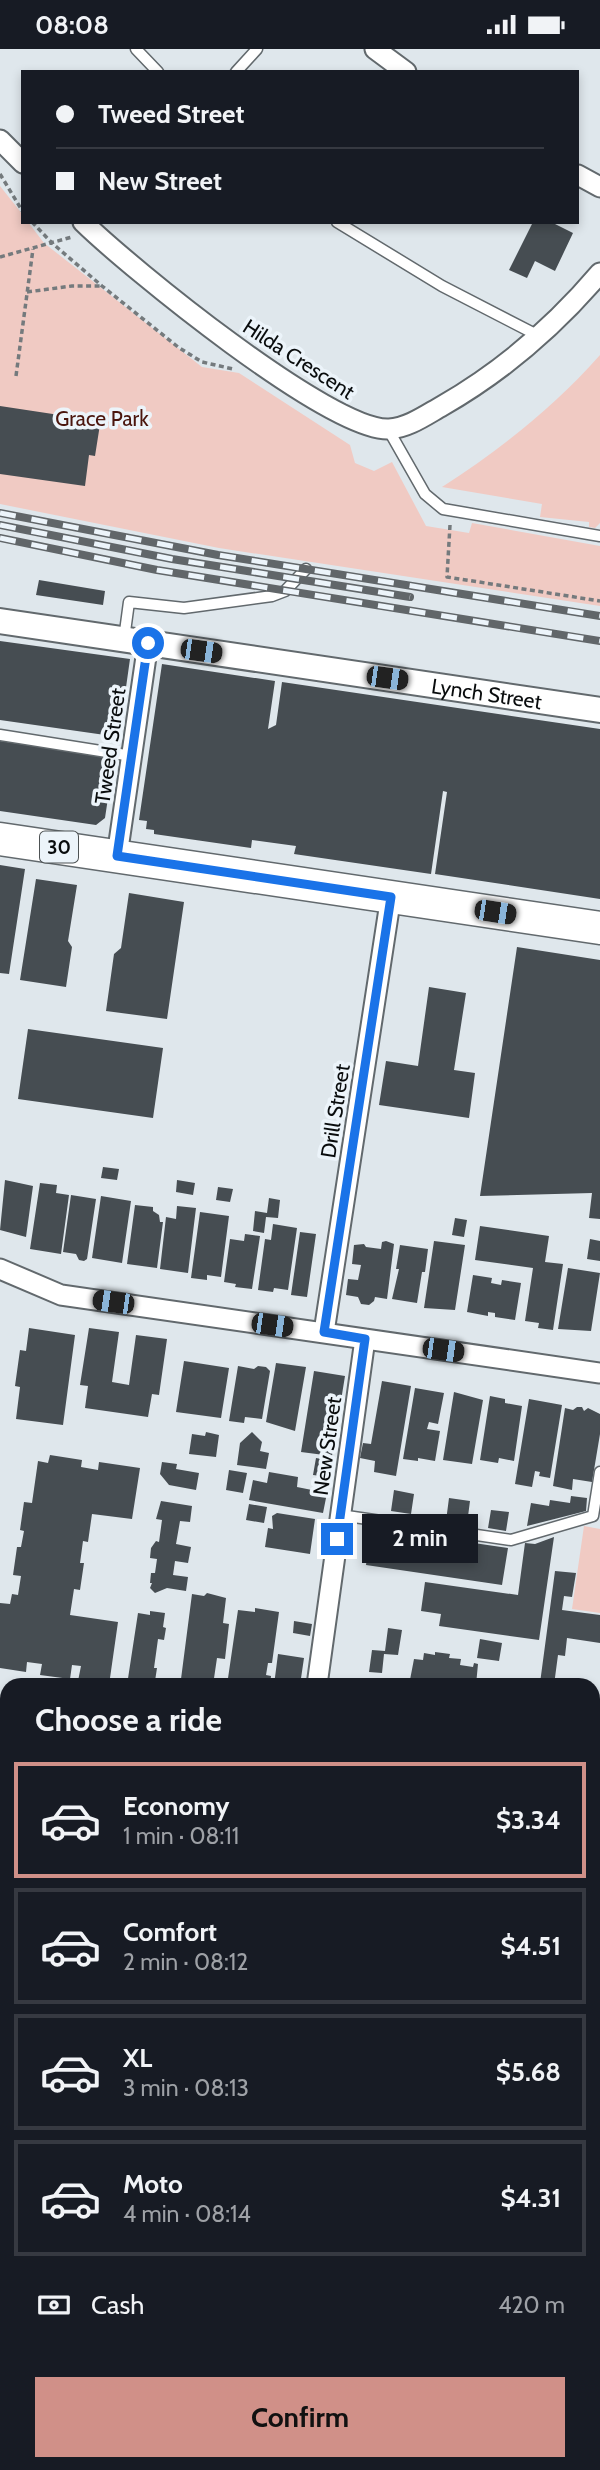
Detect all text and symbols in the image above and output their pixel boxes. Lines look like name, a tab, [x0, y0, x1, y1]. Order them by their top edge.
text: 08:08	[35, 9, 109, 41]
text: Tweed Street	[98, 98, 244, 130]
text: New Street	[98, 165, 222, 197]
street label: Hilda Crescent	[239, 314, 359, 404]
park label: Grace Park	[55, 406, 149, 431]
route start	[132, 627, 164, 659]
car	[179, 638, 224, 664]
car	[365, 665, 410, 691]
street label: Lynch Street	[430, 673, 543, 714]
street label: Tweed Street	[90, 687, 130, 805]
road number: 30	[40, 831, 78, 863]
car	[473, 898, 518, 926]
street label: Drill Street	[315, 1062, 355, 1160]
car	[91, 1289, 136, 1315]
car	[250, 1312, 295, 1338]
car	[421, 1337, 466, 1363]
street label: New Street	[308, 1395, 346, 1497]
callout: 2 min	[362, 1515, 477, 1563]
route end	[321, 1523, 353, 1555]
text: 2 min	[392, 1524, 448, 1552]
text: Choose a ride	[35, 1700, 222, 1739]
icon: car	[39, 1789, 102, 1852]
text: Economy	[123, 1790, 229, 1822]
text: $3.34	[496, 1804, 561, 1836]
text: 1 min · 08:11	[123, 1822, 239, 1850]
icon: car	[39, 1915, 102, 1978]
text: Comfort	[123, 1916, 217, 1948]
text: $4.51	[500, 1930, 561, 1962]
text: 2 min · 08:12	[123, 1948, 248, 1976]
icon: car	[39, 2041, 102, 2104]
text: XL	[123, 2042, 152, 2074]
text: $5.68	[496, 2056, 561, 2088]
text: 3 min · 08:13	[123, 2074, 249, 2102]
icon: car	[39, 2167, 102, 2230]
text: Moto	[123, 2168, 183, 2200]
text: $4.31	[500, 2182, 561, 2214]
text: 4 min · 08:14	[123, 2200, 251, 2228]
icon: cash	[35, 2286, 73, 2324]
text: Cash	[91, 2289, 144, 2321]
text: 420 m	[498, 2291, 565, 2319]
button: Confirm	[35, 2377, 565, 2457]

